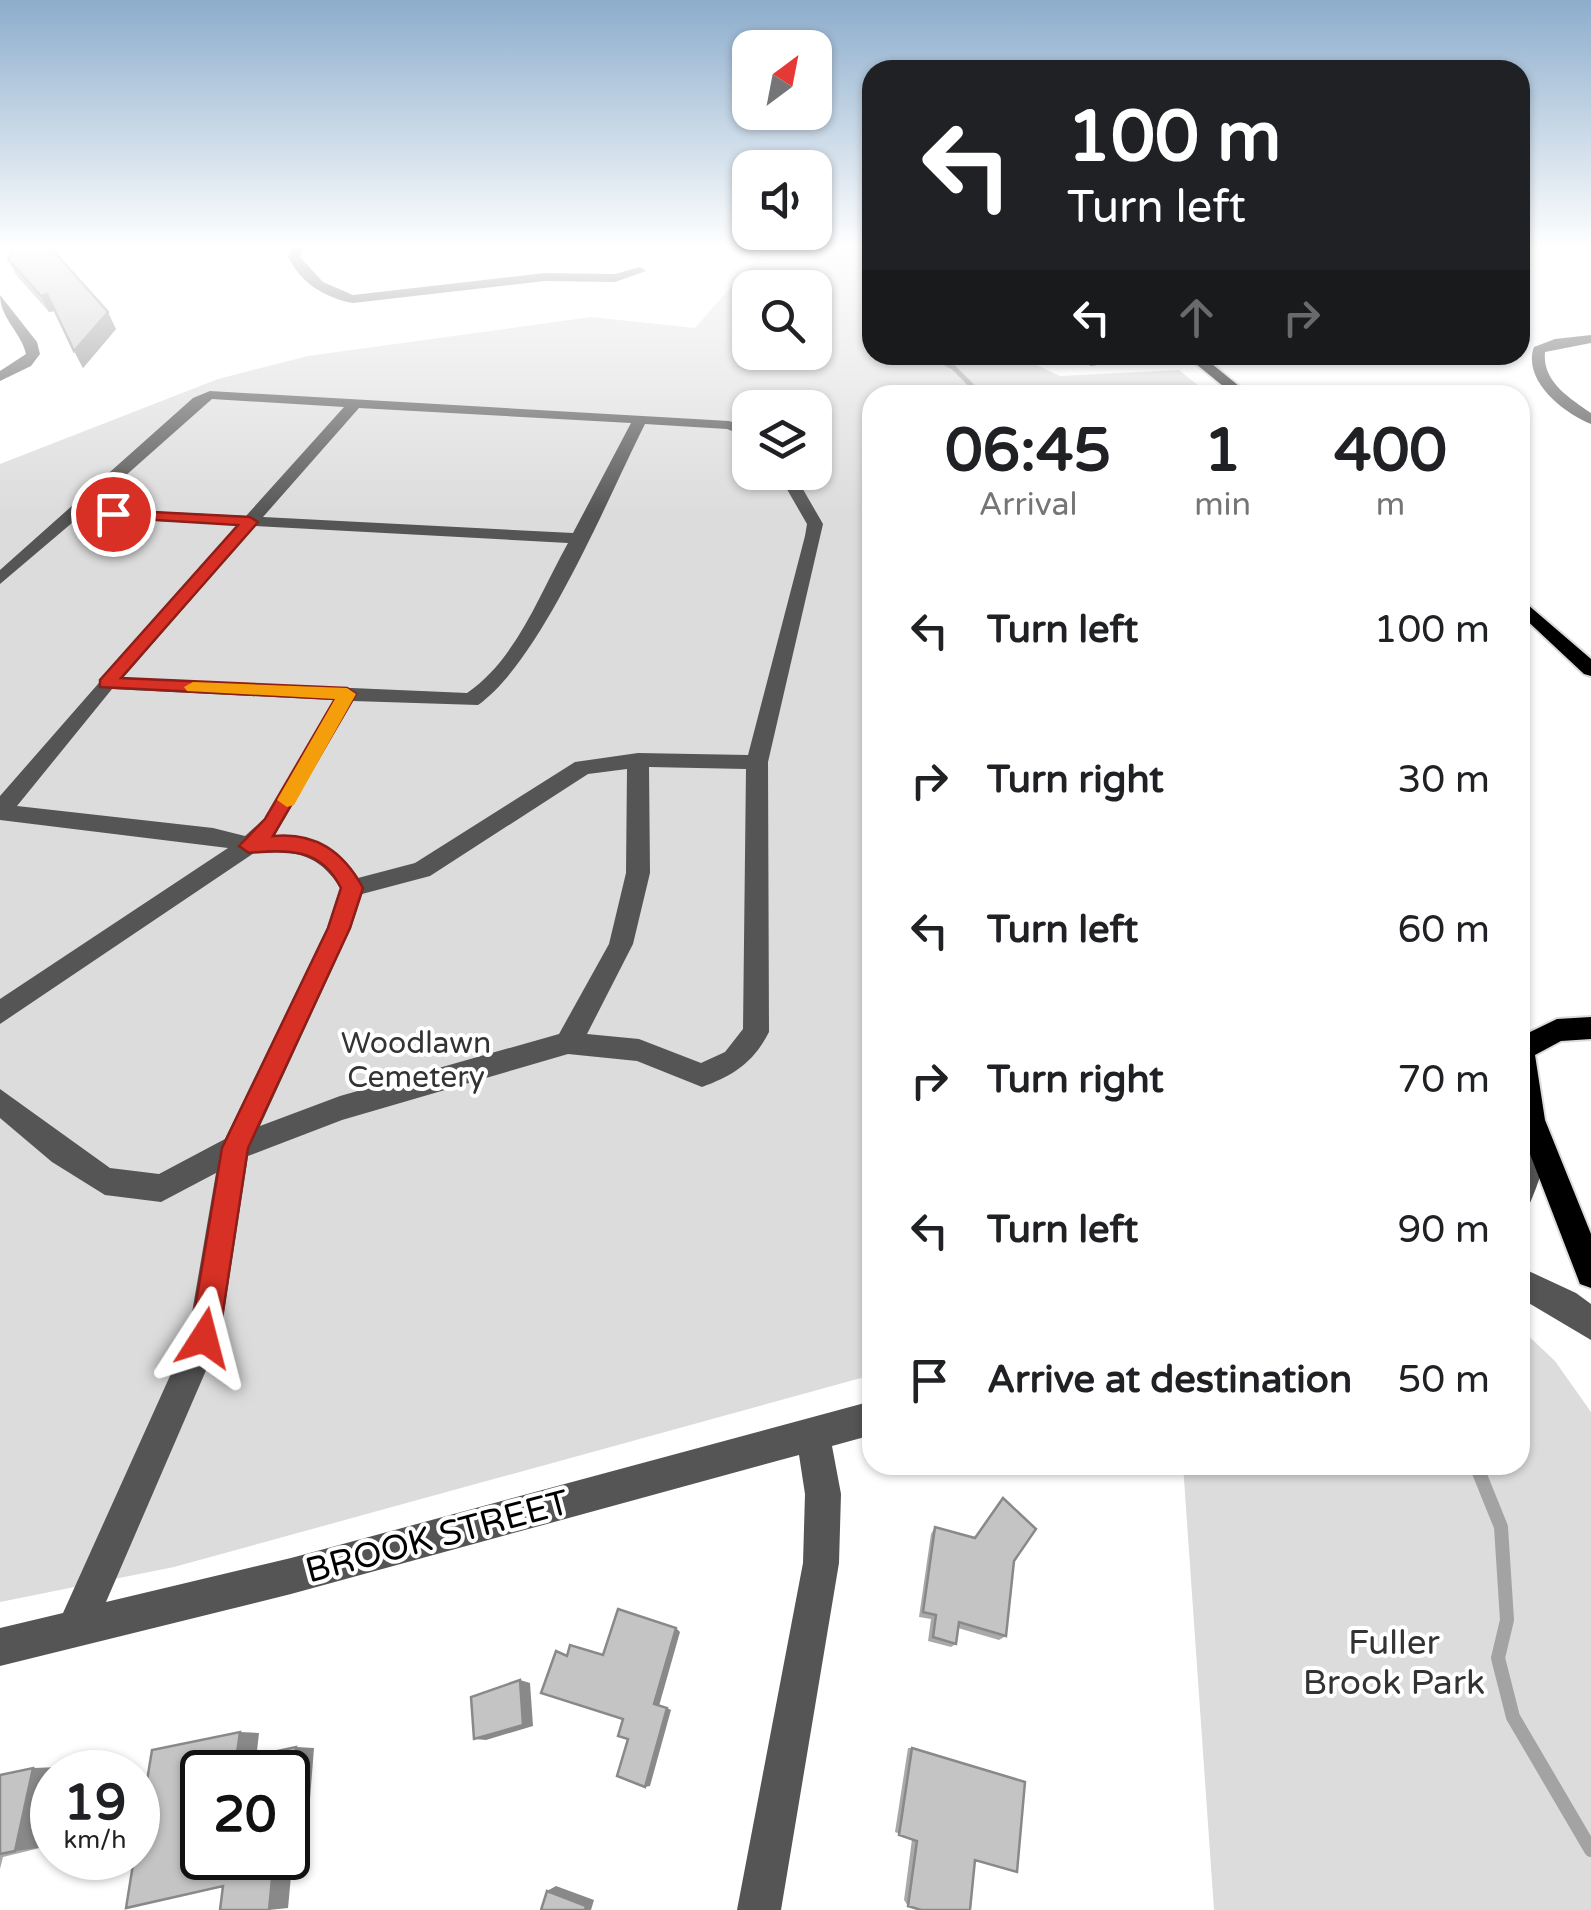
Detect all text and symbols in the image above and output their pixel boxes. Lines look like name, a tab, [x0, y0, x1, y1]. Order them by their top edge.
north arrow	[732, 30, 832, 130]
map controls	[732, 30, 832, 490]
text: 100 m	[1067, 96, 1281, 180]
icon: left	[902, 100, 1032, 230]
button: sound	[732, 150, 832, 250]
text: Turn left	[1067, 181, 1246, 235]
button: search	[732, 270, 832, 370]
icon: left	[1064, 290, 1119, 345]
icon: ahead	[1169, 290, 1224, 345]
icon: right	[1274, 290, 1329, 345]
button: layers	[732, 390, 832, 490]
text: 06:45	[945, 415, 1111, 487]
text: 1	[1204, 415, 1241, 487]
text: 400	[1334, 415, 1447, 487]
pin	[71, 472, 156, 557]
text: Arrival	[979, 486, 1078, 524]
text: min	[1194, 486, 1251, 524]
text: m	[1376, 486, 1405, 524]
icon: arrive	[86, 487, 141, 542]
icon: left	[902, 603, 957, 658]
text: Turn left	[987, 607, 1138, 653]
text: 100 m	[1374, 607, 1490, 653]
icon: right	[902, 753, 957, 808]
text: Turn right	[987, 757, 1164, 803]
text: 30 m	[1398, 757, 1490, 803]
icon: left	[902, 903, 957, 958]
text: Turn left	[987, 907, 1138, 953]
text: 60 m	[1398, 907, 1490, 953]
park label: Woodlawn Cemetery	[341, 1025, 491, 1096]
icon: right	[902, 1053, 957, 1108]
text: Turn right	[987, 1057, 1164, 1103]
text: 70 m	[1398, 1057, 1490, 1103]
icon: left	[902, 1203, 957, 1258]
text: Turn left	[987, 1207, 1138, 1253]
text: 90 m	[1398, 1207, 1490, 1253]
position arrow	[152, 1286, 256, 1390]
icon: arrive	[902, 1353, 957, 1408]
text: Arrive at destination	[987, 1357, 1352, 1403]
text: 50 m	[1398, 1357, 1490, 1403]
street label: BROOK STREET	[301, 1482, 574, 1592]
park label: Fuller Brook Park	[1303, 1622, 1485, 1704]
speed limit sign: 20	[180, 1750, 310, 1880]
text: 19	[64, 1773, 126, 1833]
text: km/h	[64, 1825, 126, 1855]

